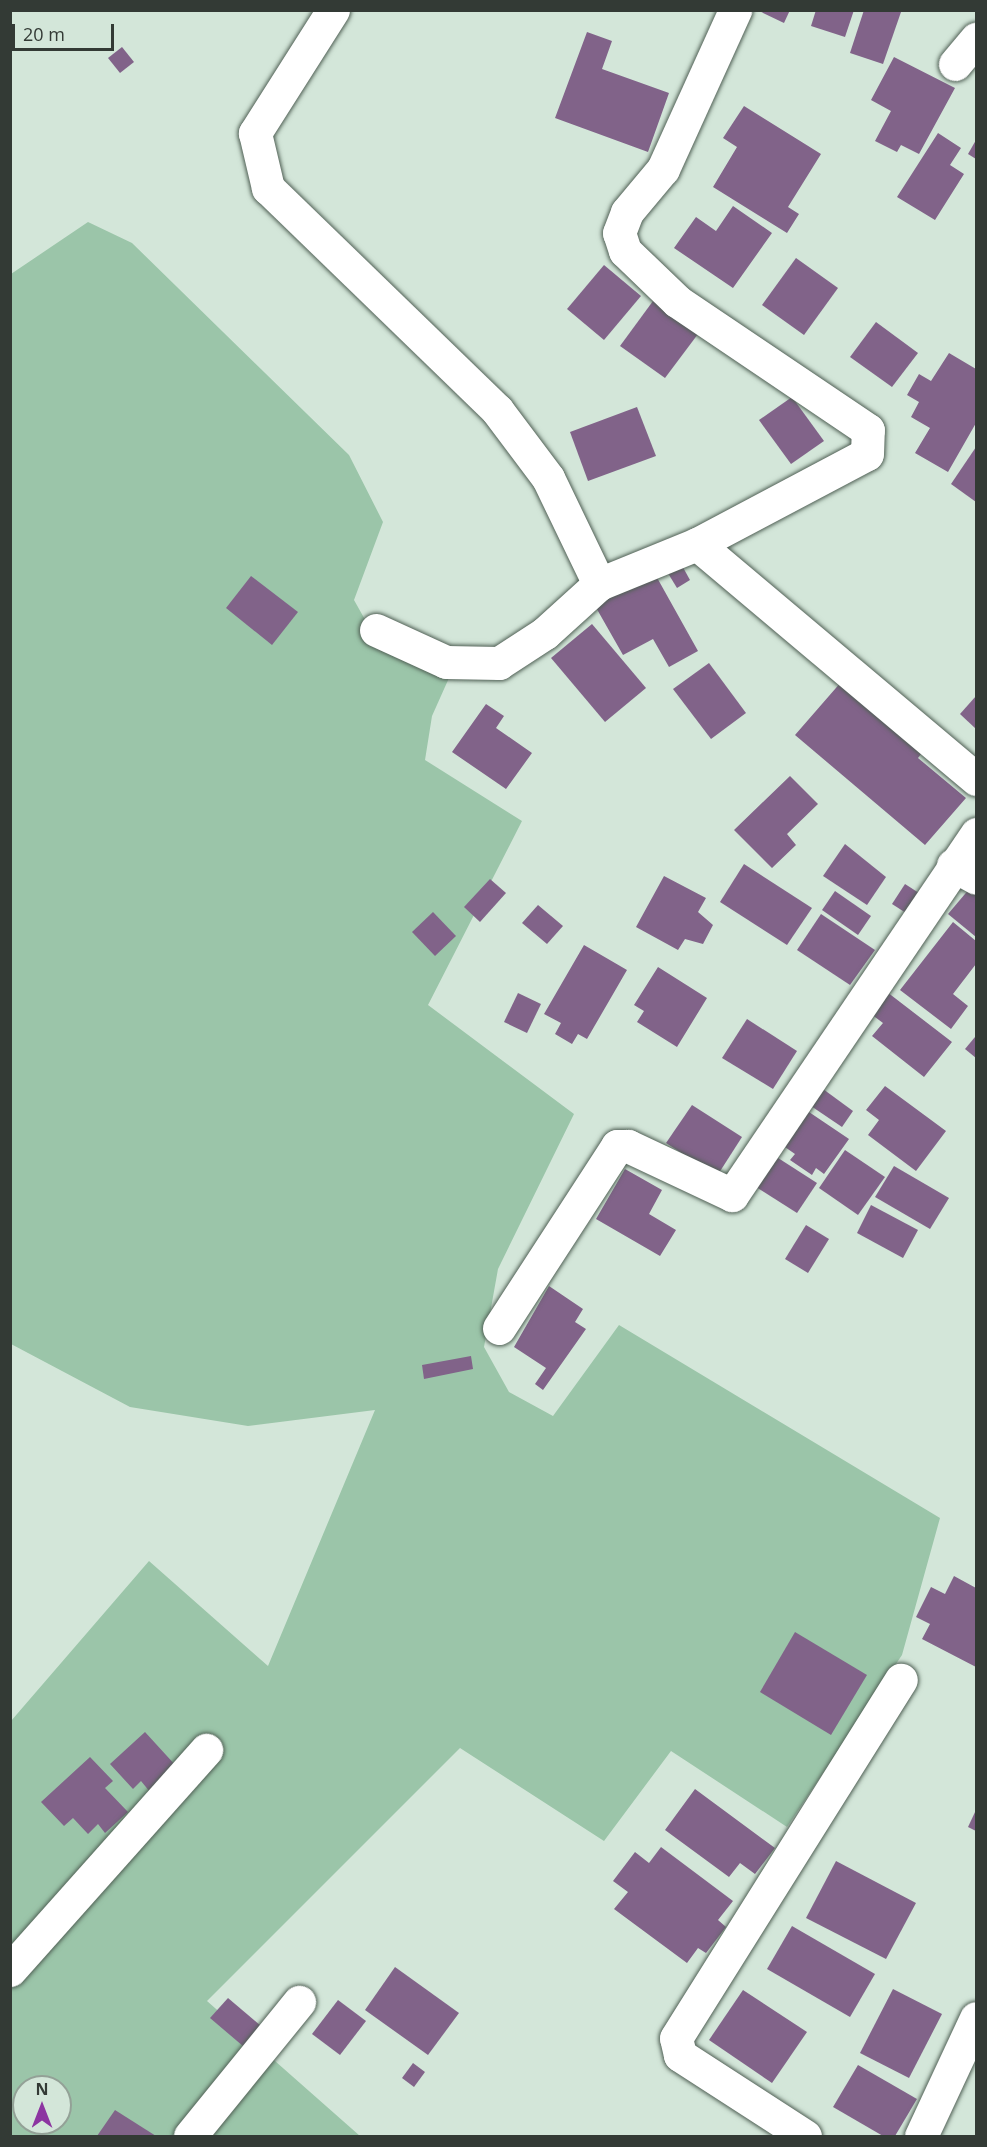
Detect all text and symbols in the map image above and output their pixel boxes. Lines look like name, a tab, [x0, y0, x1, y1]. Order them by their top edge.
scale bar	[15, 12, 117, 50]
text: 20 m	[23, 22, 65, 46]
north arrow	[12, 2075, 72, 2135]
text: N	[35, 2078, 49, 2100]

